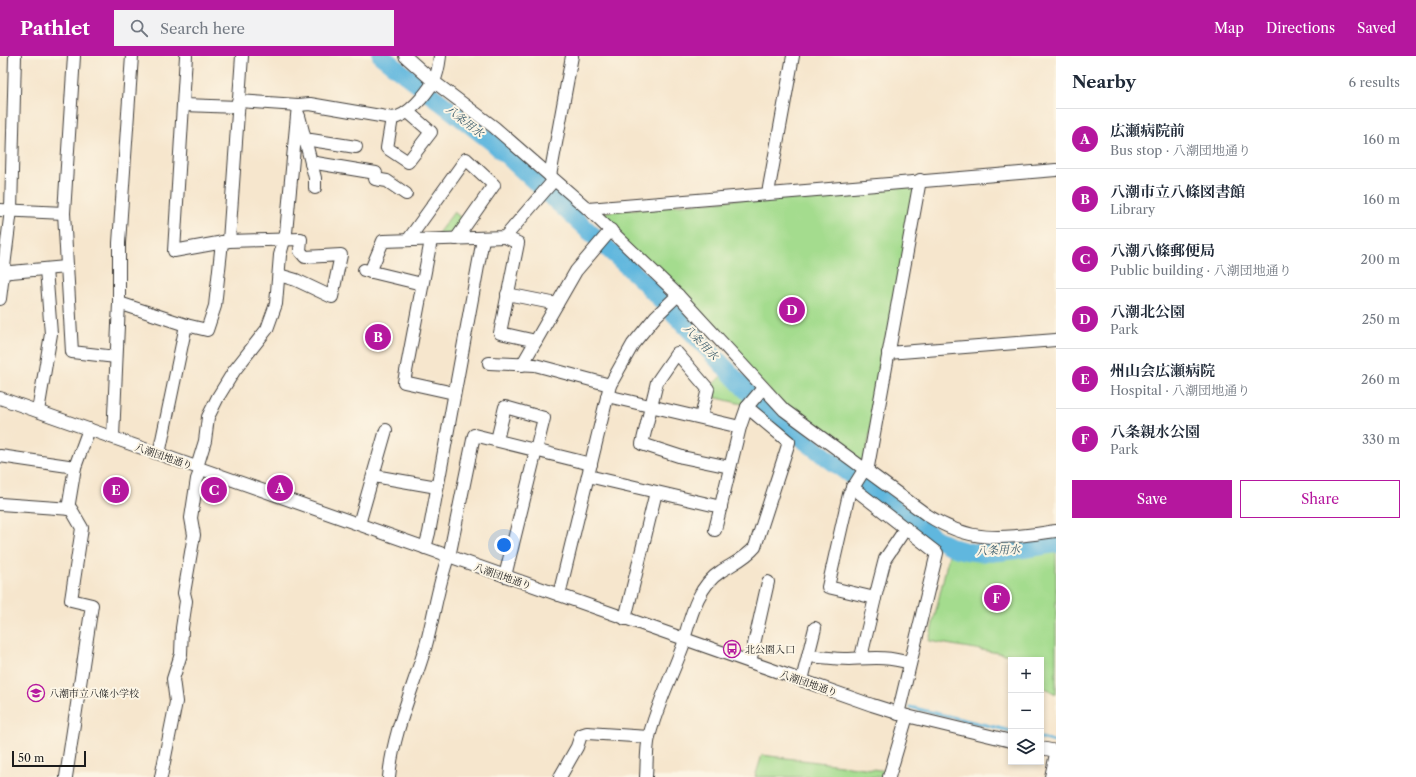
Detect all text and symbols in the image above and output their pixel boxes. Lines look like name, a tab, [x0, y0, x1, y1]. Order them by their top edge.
search box	[114, 10, 394, 46]
text: Pathlet	[20, 17, 90, 40]
icon: search	[128, 17, 150, 39]
text: Search here	[160, 19, 245, 38]
text: Map	[1214, 19, 1244, 37]
text: Directions	[1266, 19, 1335, 37]
text: Saved	[1357, 19, 1396, 37]
text: Nearby	[1072, 72, 1136, 92]
text: 6 results	[1349, 74, 1400, 90]
water label: 八条用水	[443, 102, 487, 141]
text: 広瀬病院前	[1110, 121, 1185, 140]
text: A	[1080, 131, 1090, 147]
text: 160 m	[1363, 131, 1400, 147]
text: Bus stop · 八潮団地通り	[1110, 142, 1251, 158]
text: 八潮市立八條図書館	[1110, 182, 1245, 201]
text: B	[1080, 191, 1090, 207]
text: 160 m	[1363, 191, 1400, 207]
text: Library	[1110, 201, 1155, 217]
text: 八潮八條郵便局	[1110, 241, 1215, 260]
text: C	[1080, 251, 1090, 267]
text: 200 m	[1360, 251, 1400, 267]
text: Public building · 八潮団地通り	[1110, 262, 1292, 278]
pin: D	[779, 295, 805, 325]
text: 八潮北公園	[1110, 302, 1185, 321]
text: D	[1079, 311, 1091, 327]
text: 250 m	[1362, 311, 1400, 327]
water label: 八条用水	[681, 321, 722, 363]
text: Park	[1110, 321, 1138, 337]
pin: B	[365, 322, 391, 352]
text: 州山会広瀬病院	[1110, 361, 1215, 380]
text: E	[1080, 371, 1090, 387]
text: 260 m	[1361, 371, 1400, 387]
text: Hospital · 八潮団地通り	[1110, 382, 1250, 398]
text: 八条親水公園	[1110, 422, 1200, 441]
text: F	[1081, 431, 1089, 447]
text: 330 m	[1362, 431, 1400, 447]
street label: 八潮団地通り	[133, 441, 194, 472]
text: Park	[1110, 441, 1138, 457]
pin: A	[267, 473, 293, 503]
pin: E	[103, 475, 129, 505]
pin: C	[201, 475, 227, 505]
button: Save	[1072, 480, 1232, 518]
button: Share	[1240, 480, 1400, 518]
your location	[494, 535, 514, 555]
water label: 八条用水	[976, 542, 1021, 558]
street label: 八潮団地通り	[472, 561, 533, 592]
pin: F	[984, 583, 1010, 613]
bus stop icon: 北公園入口	[722, 639, 742, 659]
place label: 北公園入口	[745, 643, 795, 656]
map controls	[1008, 657, 1044, 765]
button: +	[1008, 657, 1044, 693]
street label: 八潮団地通り	[778, 668, 839, 699]
school or university icon: 八潮市立八條小学校	[26, 683, 46, 703]
place label: 八潮市立八條小学校	[49, 687, 139, 700]
button: −	[1008, 693, 1044, 729]
button: layers	[1008, 729, 1044, 765]
scale bar	[12, 749, 86, 768]
text: 50 m	[18, 751, 44, 765]

